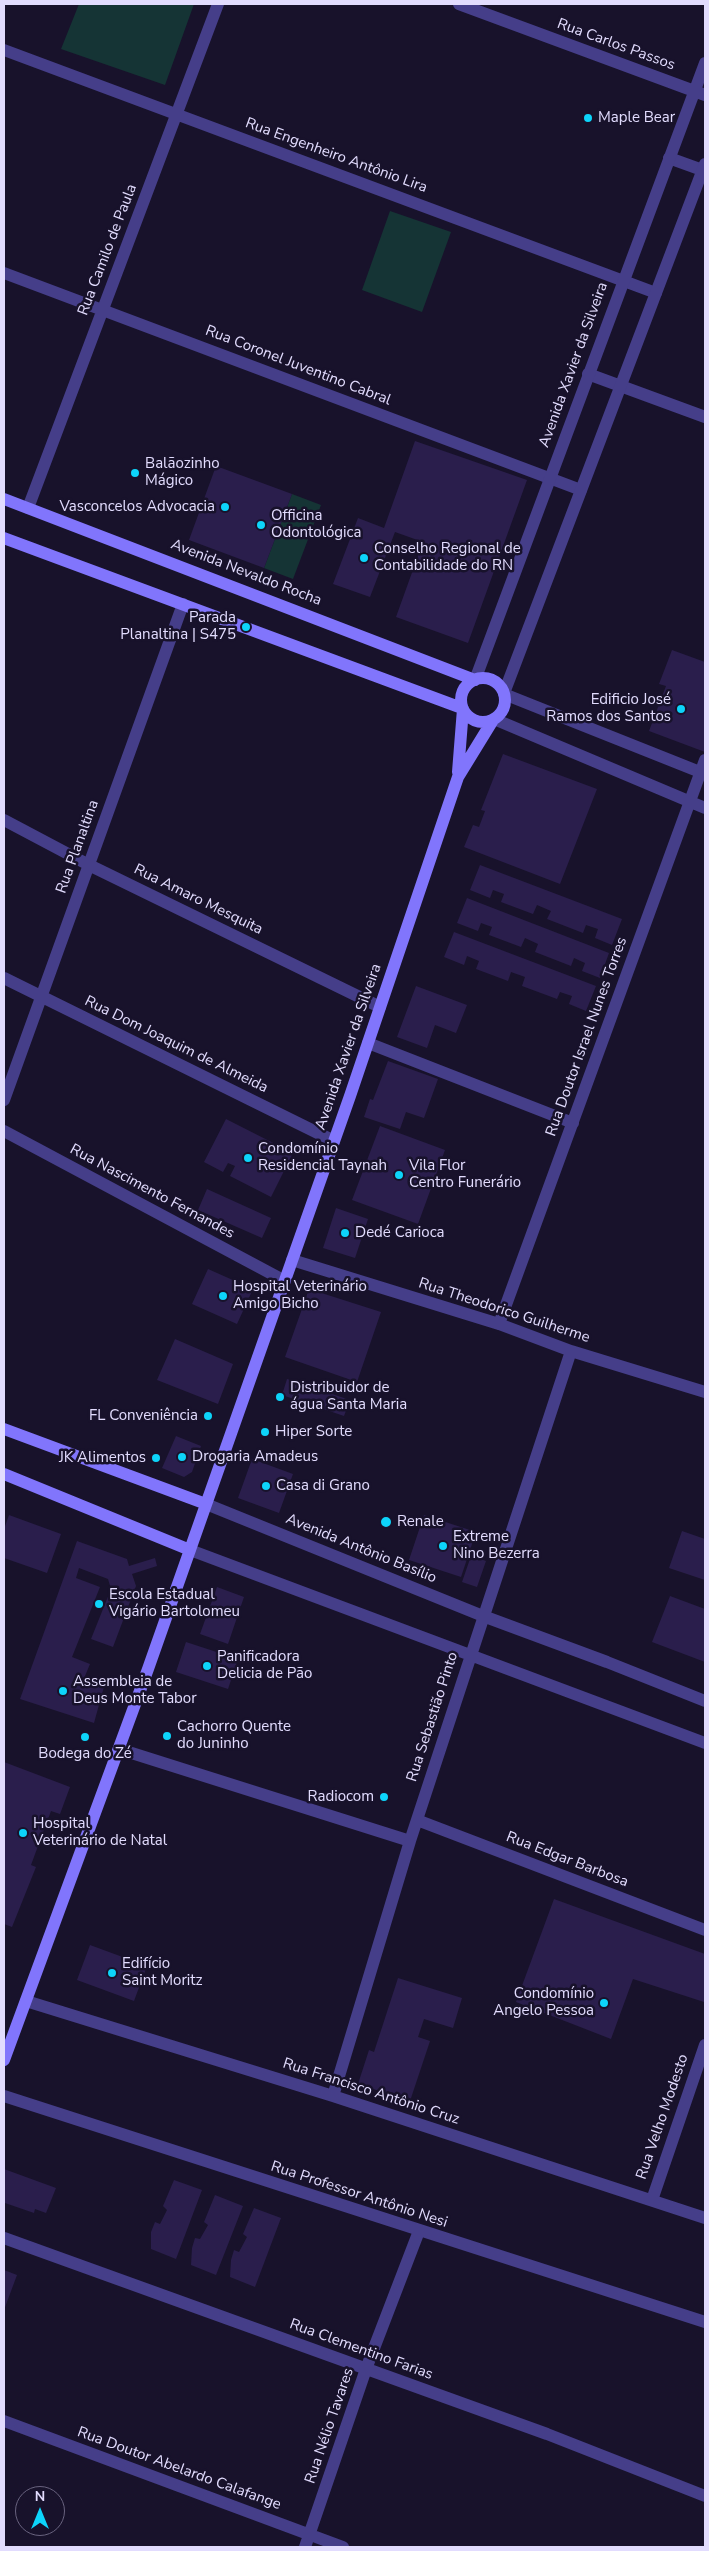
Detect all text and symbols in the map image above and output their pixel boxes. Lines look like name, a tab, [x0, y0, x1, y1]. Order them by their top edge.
street label: Rua Carlos Passos	[555, 15, 677, 75]
place label: Maple Bear	[598, 109, 675, 127]
marker: Maple Bear	[582, 112, 594, 124]
street label: Rua Engenheiro Antônio Lira	[243, 115, 429, 197]
street label: Rua Camilo de Paula	[75, 182, 141, 318]
street label: Avenida Xavier da Silveira	[536, 280, 612, 450]
street label: Rua Coronel Juventino Cabral	[203, 322, 393, 410]
place label: Balãozinho Mágico	[145, 455, 220, 490]
marker: Balãozinho Mágico	[129, 467, 141, 479]
place label: Vasconcelos Advocacia	[59, 498, 215, 516]
marker: Vasconcelos Advocacia	[219, 501, 231, 513]
place label: Officina Odontológica	[271, 507, 361, 542]
marker: Officina Odontológica	[255, 519, 267, 531]
street label: Avenida Nevaldo Rocha	[168, 536, 324, 610]
place label: Conselho Regional de Contabilidade do RN	[374, 540, 521, 575]
marker: Conselho Regional de Contabilidade do RN	[358, 552, 370, 564]
place label: Parada Planaltina | S475	[120, 609, 236, 644]
marker: Parada Planaltina | S475	[240, 621, 252, 633]
place label: Edificio José Ramos dos Santos	[546, 691, 671, 726]
marker: Edificio José Ramos dos Santos	[675, 703, 687, 715]
street label: Rua Planaltina	[53, 798, 103, 896]
street label: Rua Amaro Mesquita	[131, 861, 265, 939]
street label: Rua Doutor Israel Nunes Torres	[543, 935, 631, 1139]
street label: Avenida Xavier da Silveira	[312, 962, 386, 1132]
street label: Rua Dom Joaquim de Almeida	[81, 993, 271, 1097]
place label: Condomínio Residencial Taynah	[258, 1140, 387, 1175]
street label: Rua Nascimento Fernandes	[67, 1141, 237, 1243]
marker: Condomínio Residencial Taynah	[242, 1152, 254, 1164]
place label: Vila Flor Centro Funerário	[409, 1157, 521, 1192]
marker: Vila Flor Centro Funerário	[393, 1169, 405, 1181]
place label: Dedé Carioca	[355, 1224, 445, 1242]
marker: Dedé Carioca	[339, 1227, 351, 1239]
street label: Rua Theodorico Guilherme	[416, 1275, 592, 1347]
place label: Hospital Veterinário Amigo Bicho	[233, 1278, 367, 1313]
marker: Hospital Veterinário Amigo Bicho	[217, 1290, 229, 1302]
place label: Distribuidor de água Santa Maria	[290, 1379, 407, 1414]
marker: Distribuidor de água Santa Maria	[274, 1391, 286, 1403]
place label: FL Conveniência	[89, 1407, 198, 1425]
marker: FL Conveniência	[202, 1410, 214, 1422]
place label: Hiper Sorte	[275, 1423, 352, 1441]
marker: Hiper Sorte	[259, 1426, 271, 1438]
place label: Drogaria Amadeus	[192, 1448, 318, 1466]
place label: JK Alimentos	[59, 1449, 146, 1467]
marker: Drogaria Amadeus	[176, 1451, 188, 1463]
marker: JK Alimentos	[150, 1452, 162, 1464]
place label: Casa di Grano	[276, 1477, 370, 1495]
marker: Casa di Grano	[260, 1480, 272, 1492]
street label: Avenida Antônio Basílio	[283, 1510, 439, 1588]
place label: Renale	[397, 1513, 444, 1531]
marker: Renale	[379, 1515, 393, 1529]
place label: Extreme Nino Bezerra	[453, 1528, 540, 1563]
marker: Extreme Nino Bezerra	[437, 1540, 449, 1552]
place label: Escola Estadual Vigário Bartolomeu	[109, 1586, 240, 1621]
marker: Escola Estadual Vigário Bartolomeu	[93, 1598, 105, 1610]
place label: Panificadora Delicia de Pão	[217, 1648, 312, 1683]
street label: Rua Sebastião Pinto	[404, 1650, 462, 1784]
marker: Panificadora Delicia de Pão	[201, 1660, 213, 1672]
place label: Assembleia de Deus Monte Tabor	[73, 1673, 197, 1708]
marker: Assembleia de Deus Monte Tabor	[57, 1685, 69, 1697]
place label: Cachorro Quente do Juninho	[177, 1718, 291, 1753]
marker: Cachorro Quente do Juninho	[161, 1730, 173, 1742]
marker: Bodega do Zé	[79, 1731, 91, 1743]
place label: Bodega do Zé	[38, 1745, 132, 1763]
place label: Radiocom	[308, 1788, 374, 1806]
marker: Radiocom	[378, 1791, 390, 1803]
place label: Hospital Veterinário de Natal	[33, 1815, 167, 1850]
marker: Hospital Veterinário de Natal	[17, 1827, 29, 1839]
street label: Rua Edgar Barbosa	[503, 1828, 631, 1892]
place label: Edifício Saint Moritz	[122, 1955, 202, 1990]
marker: Edifício Saint Moritz	[106, 1967, 118, 1979]
place label: Condomínio Angelo Pessoa	[493, 1985, 594, 2020]
marker: Condomínio Angelo Pessoa	[598, 1997, 610, 2009]
street label: Rua Velho Modesto	[633, 2052, 693, 2182]
street label: Rua Francisco Antônio Cruz	[280, 2055, 462, 2129]
street label: Rua Professor Antônio Nesi	[268, 2158, 450, 2232]
street label: Rua Clementino Farias	[287, 2316, 435, 2384]
street label: Rua Nélio Tavares	[302, 2366, 358, 2486]
street label: Rua Doutor Abelardo Calafange	[75, 2424, 283, 2514]
north arrow	[15, 2486, 65, 2536]
text: N	[35, 2487, 45, 2506]

